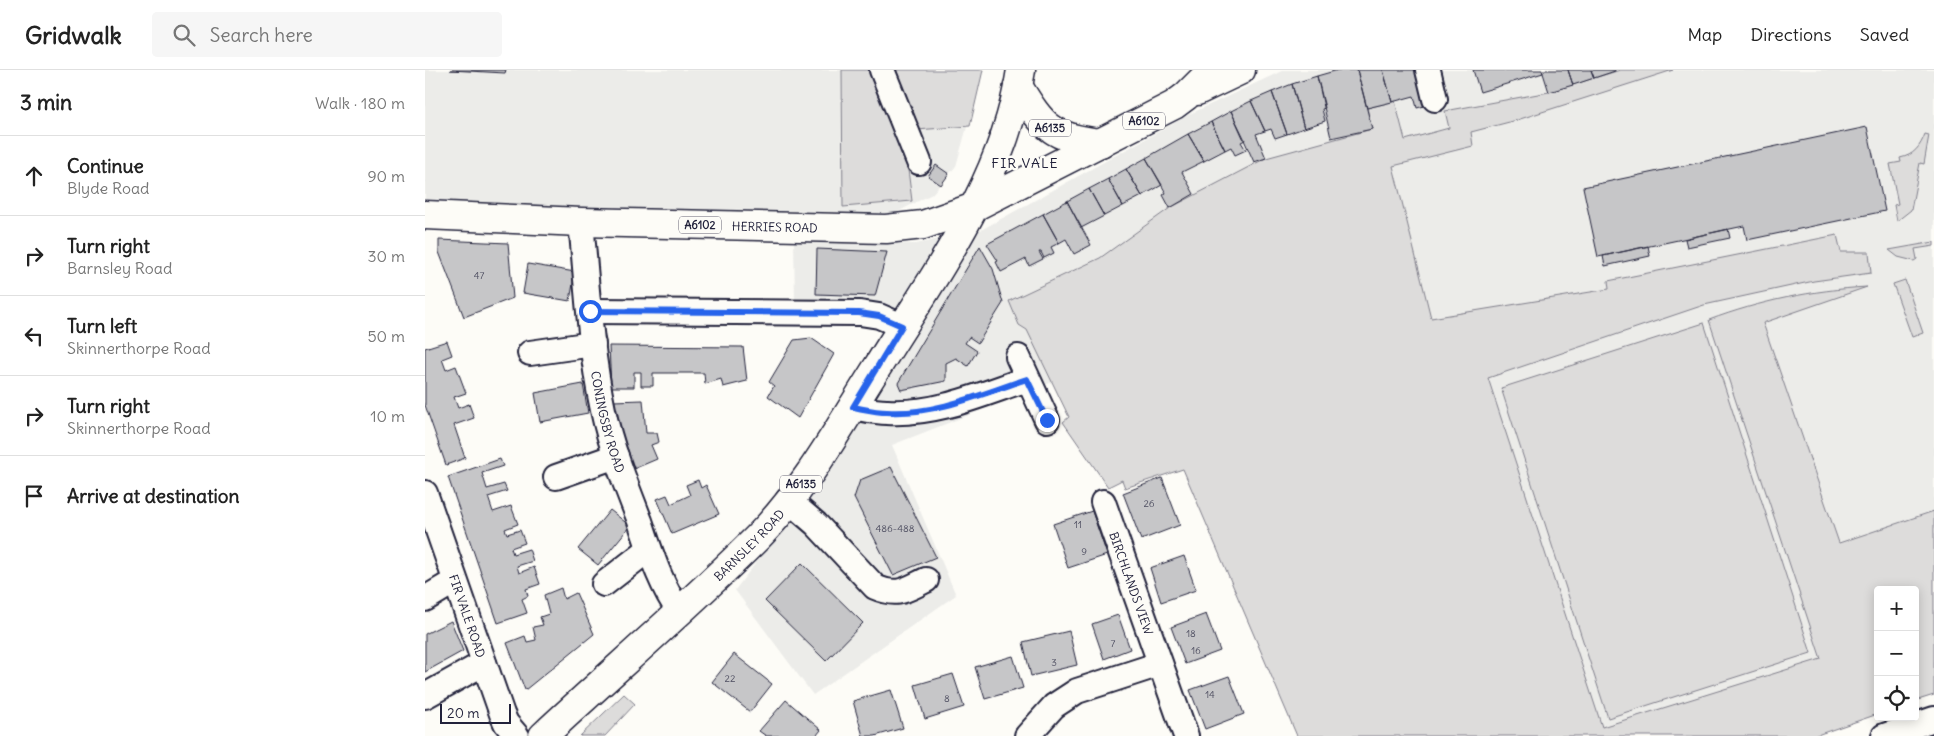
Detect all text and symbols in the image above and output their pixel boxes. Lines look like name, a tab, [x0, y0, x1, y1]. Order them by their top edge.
search box	[152, 12, 502, 57]
text: Gridwalk	[25, 20, 122, 50]
icon: search	[170, 21, 198, 49]
text: Search here	[210, 23, 313, 47]
text: Map	[1687, 23, 1722, 46]
text: Directions	[1750, 23, 1832, 46]
text: Saved	[1860, 23, 1909, 46]
text: 3 min	[20, 89, 72, 116]
text: Walk · 180 m	[315, 93, 405, 113]
road number: A6102	[1123, 112, 1165, 129]
road number: A6135	[1029, 119, 1071, 136]
text: Continue	[67, 154, 144, 178]
district label: FIR VALE	[991, 154, 1059, 172]
icon: ahead	[20, 162, 48, 190]
text: 90 m	[367, 166, 405, 186]
text: Blyde Road	[67, 178, 149, 198]
road number: A6102	[679, 216, 721, 234]
street label: HERRIES ROAD	[732, 218, 818, 235]
text: Turn right	[67, 234, 150, 258]
icon: right	[20, 242, 48, 270]
text: 30 m	[368, 246, 405, 266]
text: Barnsley Road	[67, 258, 172, 278]
house number: 47	[474, 269, 484, 282]
route start	[579, 300, 602, 323]
text: Turn left	[67, 314, 137, 338]
icon: left	[20, 322, 48, 350]
text: 50 m	[367, 326, 405, 346]
text: Skinnerthorpe Road	[67, 338, 211, 358]
street label: CONINGSBY ROAD	[589, 370, 628, 475]
text: Turn right	[67, 394, 150, 418]
icon: right	[20, 402, 48, 430]
text: 10 m	[370, 406, 405, 426]
route end	[1036, 409, 1059, 432]
text: Skinnerthorpe Road	[67, 418, 211, 438]
road number: A6135	[780, 476, 822, 492]
icon: arrive	[20, 482, 48, 510]
text: Arrive at destination	[67, 484, 240, 508]
house number: 26	[1143, 497, 1155, 510]
street label: BARNSLEY ROAD	[710, 506, 787, 584]
house number: 11	[1074, 518, 1082, 531]
house number: 486-488	[876, 522, 915, 535]
street label: BIRCHLANDS VIEW	[1107, 529, 1157, 637]
house number: 9	[1081, 545, 1087, 558]
street label: FIR VALE ROAD	[446, 572, 489, 659]
map controls	[1874, 586, 1919, 721]
button: +	[1874, 586, 1919, 631]
house number: 18	[1186, 627, 1196, 640]
button: −	[1874, 631, 1919, 676]
house number: 7	[1111, 637, 1116, 650]
house number: 16	[1191, 644, 1201, 657]
house number: 3	[1051, 656, 1057, 669]
house number: 22	[725, 672, 736, 685]
button: locate	[1874, 676, 1919, 721]
house number: 14	[1205, 688, 1215, 701]
house number: 8	[944, 692, 950, 705]
scale bar	[440, 701, 511, 724]
text: 20 m	[447, 704, 480, 722]

